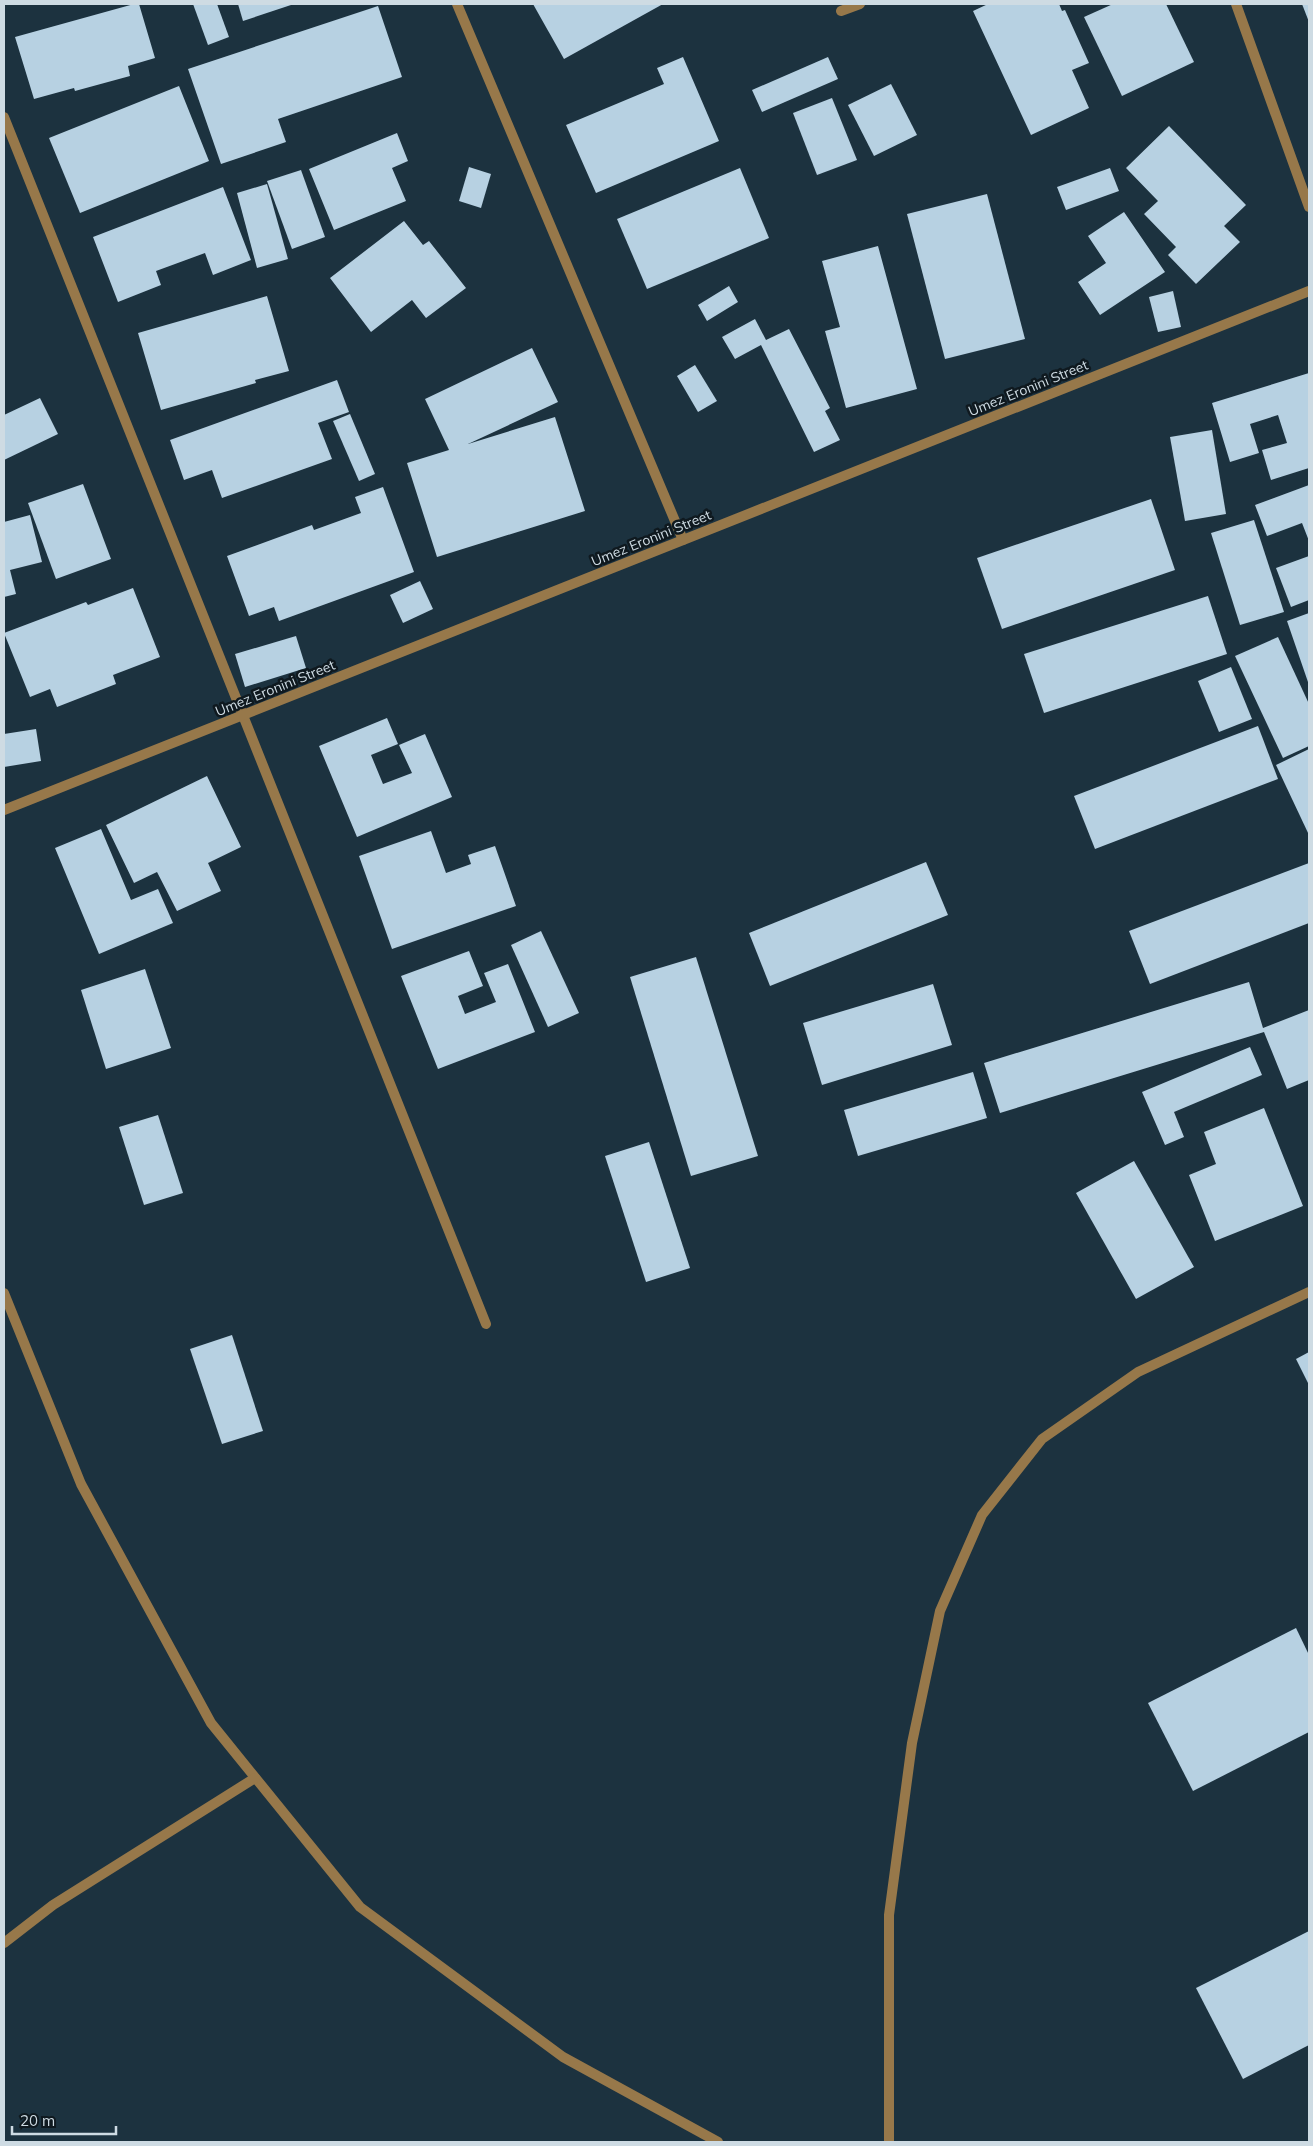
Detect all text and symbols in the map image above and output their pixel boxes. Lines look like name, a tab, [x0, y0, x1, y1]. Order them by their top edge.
street label: Umez Eronini Street	[965, 356, 1091, 420]
street label: Umez Eronini Street	[588, 506, 714, 570]
street label: Umez Eronini Street	[212, 656, 338, 720]
scale bar	[12, 2104, 116, 2136]
text: 20 m	[20, 2111, 55, 2130]

